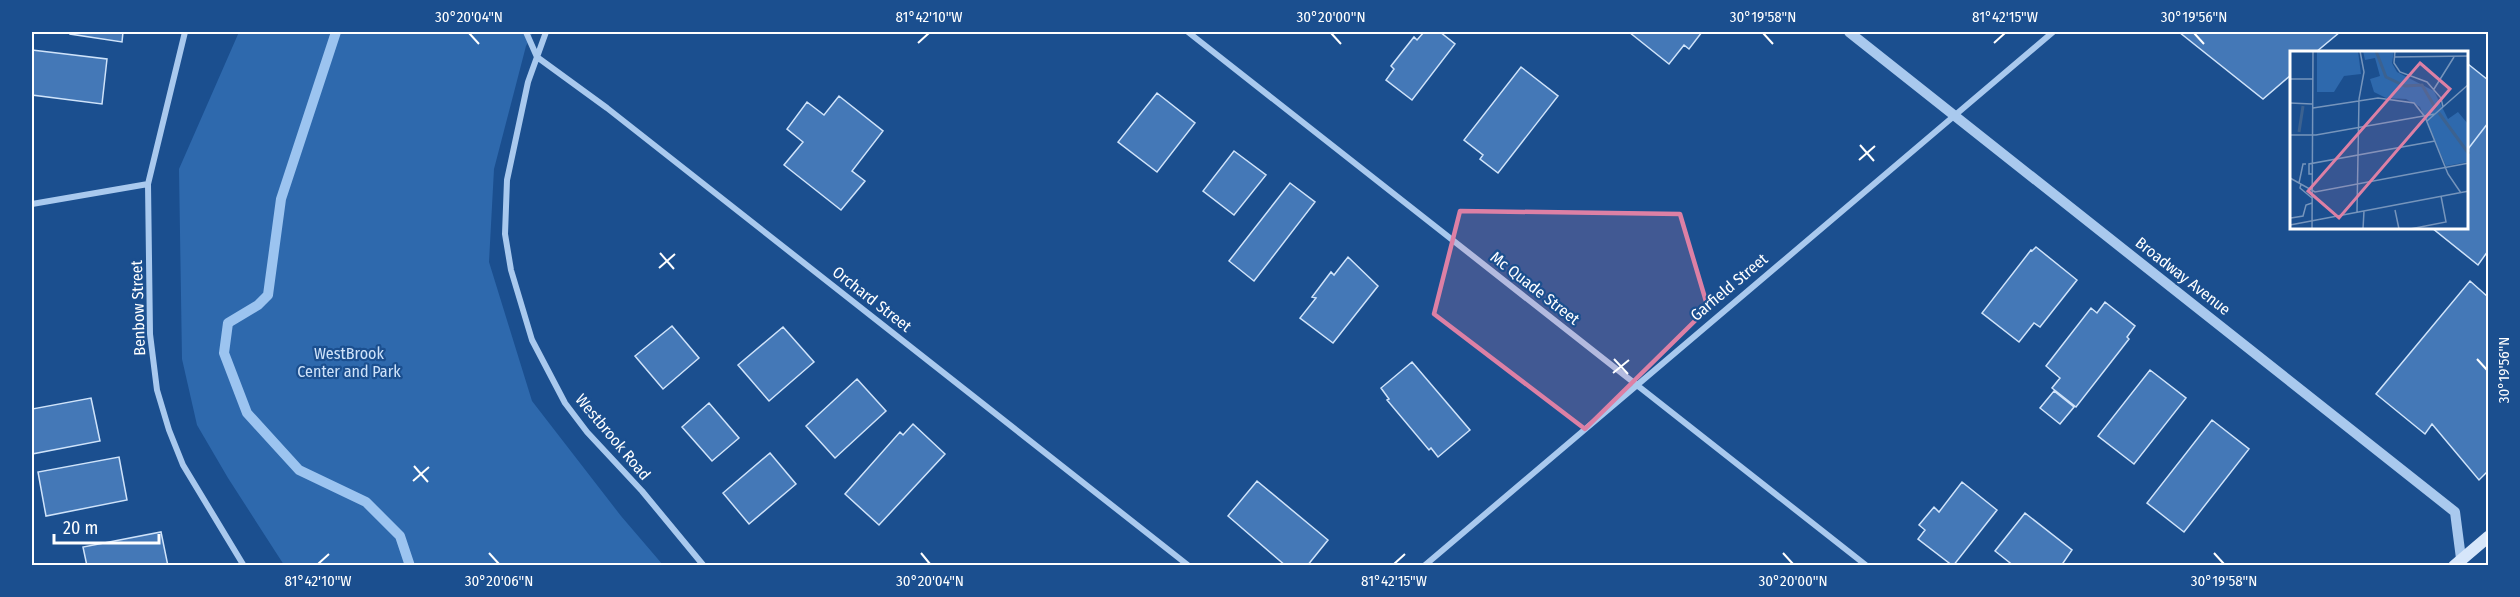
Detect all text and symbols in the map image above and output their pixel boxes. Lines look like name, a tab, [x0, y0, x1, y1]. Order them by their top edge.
text: 30°20'04"N	[435, 8, 503, 26]
text: 81°42'10"W	[895, 8, 963, 26]
text: 30°20'00"N	[1296, 8, 1366, 26]
text: 30°19'58"N	[1730, 8, 1796, 26]
text: 81°42'15"W	[1972, 8, 2038, 26]
text: 30°19'56"N	[2161, 8, 2227, 26]
inset map	[2290, 51, 2469, 230]
street label: Broadway Avenue	[2132, 233, 2234, 319]
street label: Mc Quade Street	[1487, 247, 1584, 329]
street label: Garfield Street	[1687, 249, 1772, 325]
street label: Benbow Street	[127, 259, 149, 356]
street label: Orchard Street	[829, 262, 916, 336]
text: 30°19'56"N	[2495, 337, 2513, 403]
park label: WestBrook Center and Park	[297, 344, 401, 381]
street label: Westbrook Road	[571, 390, 655, 484]
scale bar	[54, 507, 159, 545]
text: 20 m	[63, 517, 98, 539]
text: 81°42'10"W	[284, 572, 352, 590]
text: 30°20'06"N	[465, 572, 533, 590]
text: 30°20'04"N	[896, 572, 964, 590]
text: 81°42'15"W	[1361, 572, 1427, 590]
text: 30°20'00"N	[1758, 572, 1828, 590]
text: 30°19'58"N	[2191, 572, 2257, 590]

